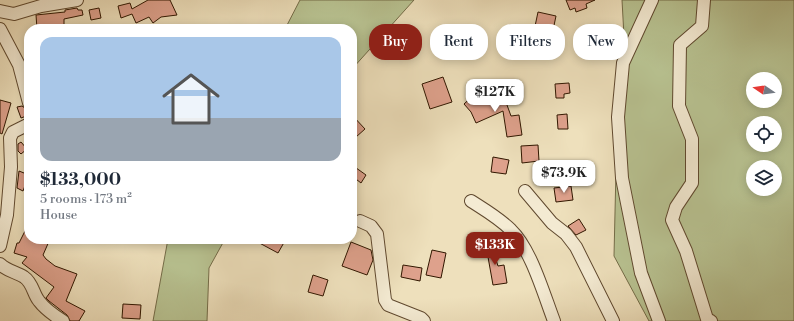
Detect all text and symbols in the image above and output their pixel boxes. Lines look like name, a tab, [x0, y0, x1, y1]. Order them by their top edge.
chip: Buy	[369, 24, 422, 60]
chip: Rent	[430, 24, 488, 60]
chip: Filters	[496, 24, 565, 60]
chip: New	[573, 24, 628, 60]
icon: home	[155, 63, 227, 135]
north arrow	[746, 72, 782, 108]
map controls	[746, 72, 782, 196]
pin: $127K	[467, 79, 523, 113]
text: $127K	[475, 84, 515, 100]
button: locate	[746, 116, 782, 152]
pin: $73.9K	[531, 160, 597, 194]
button: layers	[746, 160, 782, 196]
text: $73.9K	[541, 165, 587, 181]
text: $133,000	[40, 169, 121, 191]
text: 5 rooms · 173 m²	[40, 191, 132, 207]
text: House	[40, 207, 77, 223]
pin: $133K	[467, 232, 523, 266]
text: $133K	[475, 237, 515, 253]

